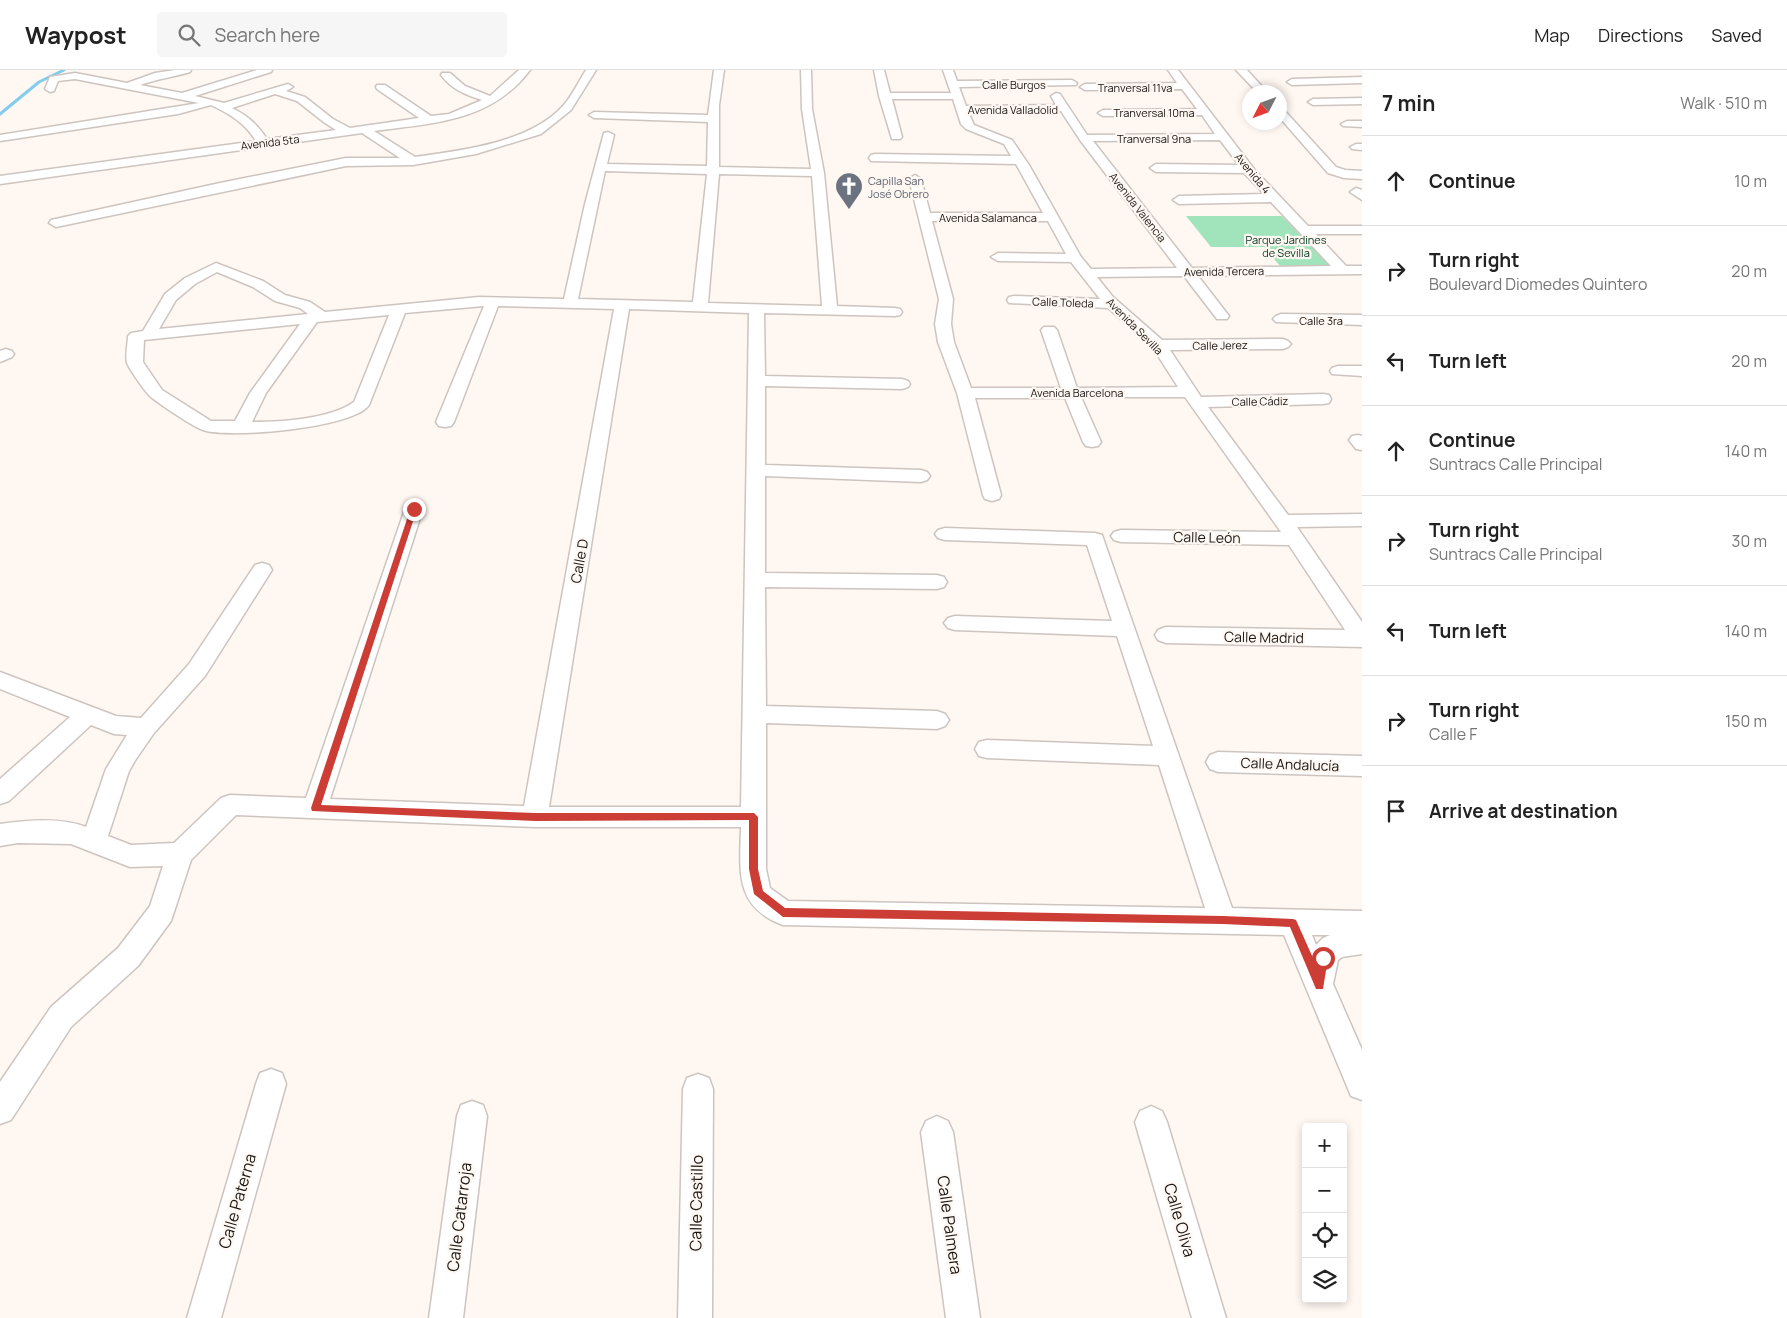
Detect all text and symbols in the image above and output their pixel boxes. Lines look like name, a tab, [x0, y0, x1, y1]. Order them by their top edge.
search box	[157, 12, 507, 57]
text: Waypost	[25, 18, 127, 51]
icon: search	[175, 21, 203, 49]
text: Search here	[215, 22, 320, 48]
text: Map	[1534, 23, 1570, 47]
text: Directions	[1598, 23, 1683, 47]
text: Saved	[1711, 23, 1762, 47]
street label: Calle Burgos	[982, 77, 1046, 92]
street label: Tranversal 11va	[1098, 80, 1172, 95]
north arrow	[1242, 85, 1287, 130]
text: 7 min	[1382, 89, 1435, 117]
text: Walk · 510 m	[1680, 92, 1767, 114]
street label: Avenida Valladolid	[968, 102, 1058, 117]
street label: Tranversal 10ma	[1113, 105, 1195, 120]
street label: Avenida 5ta	[240, 131, 300, 153]
street label: Tranversal 9na	[1117, 131, 1191, 146]
street label: Avenida 4	[1232, 150, 1274, 196]
icon: ahead	[1382, 167, 1410, 195]
text: Continue	[1429, 168, 1515, 194]
street label: Avenida Valencia	[1106, 169, 1170, 245]
text: 10 m	[1734, 170, 1767, 192]
church icon: Capilla San José Obrero	[834, 171, 864, 210]
place label: Capilla San José Obrero	[868, 173, 930, 201]
street label: Avenida Salamanca	[939, 210, 1037, 225]
park label: Parque Jardines de Sevilla	[1246, 232, 1327, 260]
text: Turn right	[1429, 247, 1519, 273]
icon: right	[1382, 257, 1410, 285]
text: 20 m	[1731, 260, 1767, 282]
street label: Avenida Tercera	[1184, 263, 1264, 279]
text: Boulevard Diomedes Quintero	[1429, 273, 1647, 295]
street label: Calle Toleda	[1032, 293, 1094, 311]
street label: Avenida Sevilla	[1103, 294, 1167, 358]
street label: Calle 3ra	[1299, 313, 1343, 328]
street label: Calle Jerez	[1192, 337, 1248, 353]
icon: left	[1382, 347, 1410, 375]
text: Turn left	[1429, 348, 1507, 374]
text: 20 m	[1731, 350, 1767, 372]
street label: Avenida Barcelona	[1031, 385, 1123, 400]
street label: Calle Cádiz	[1232, 393, 1289, 409]
text: Continue	[1429, 427, 1515, 453]
icon: ahead	[1382, 437, 1410, 465]
text: 140 m	[1725, 440, 1767, 462]
text: Suntracs Calle Principal	[1429, 453, 1603, 475]
route end	[403, 498, 426, 521]
text: Turn right	[1429, 517, 1519, 543]
street label: Calle León	[1173, 527, 1241, 547]
icon: right	[1382, 527, 1410, 555]
text: 30 m	[1732, 530, 1767, 552]
street label: Calle D	[566, 537, 592, 585]
text: Suntracs Calle Principal	[1429, 543, 1603, 565]
icon: left	[1382, 617, 1410, 645]
text: Turn left	[1429, 618, 1507, 644]
text: 140 m	[1725, 620, 1767, 642]
street label: Calle Madrid	[1224, 627, 1304, 647]
text: Turn right	[1429, 697, 1519, 723]
icon: right	[1382, 707, 1410, 735]
text: 150 m	[1725, 710, 1767, 732]
text: Calle F	[1429, 723, 1477, 745]
street label: Calle Andalucía	[1240, 753, 1340, 775]
icon: arrive	[1382, 797, 1410, 825]
text: Arrive at destination	[1429, 798, 1618, 824]
route start	[1312, 947, 1335, 970]
map controls	[1302, 1123, 1347, 1303]
button: +	[1302, 1123, 1347, 1168]
street label: Calle Paterna	[213, 1151, 261, 1251]
street label: Calle Castillo	[684, 1155, 708, 1251]
street label: Calle Catarroja	[441, 1161, 477, 1273]
button: −	[1302, 1168, 1347, 1213]
street label: Calle Palmera	[932, 1174, 968, 1276]
street label: Calle Oliva	[1159, 1180, 1201, 1260]
button: locate	[1302, 1213, 1347, 1258]
button: layers	[1302, 1258, 1347, 1303]

